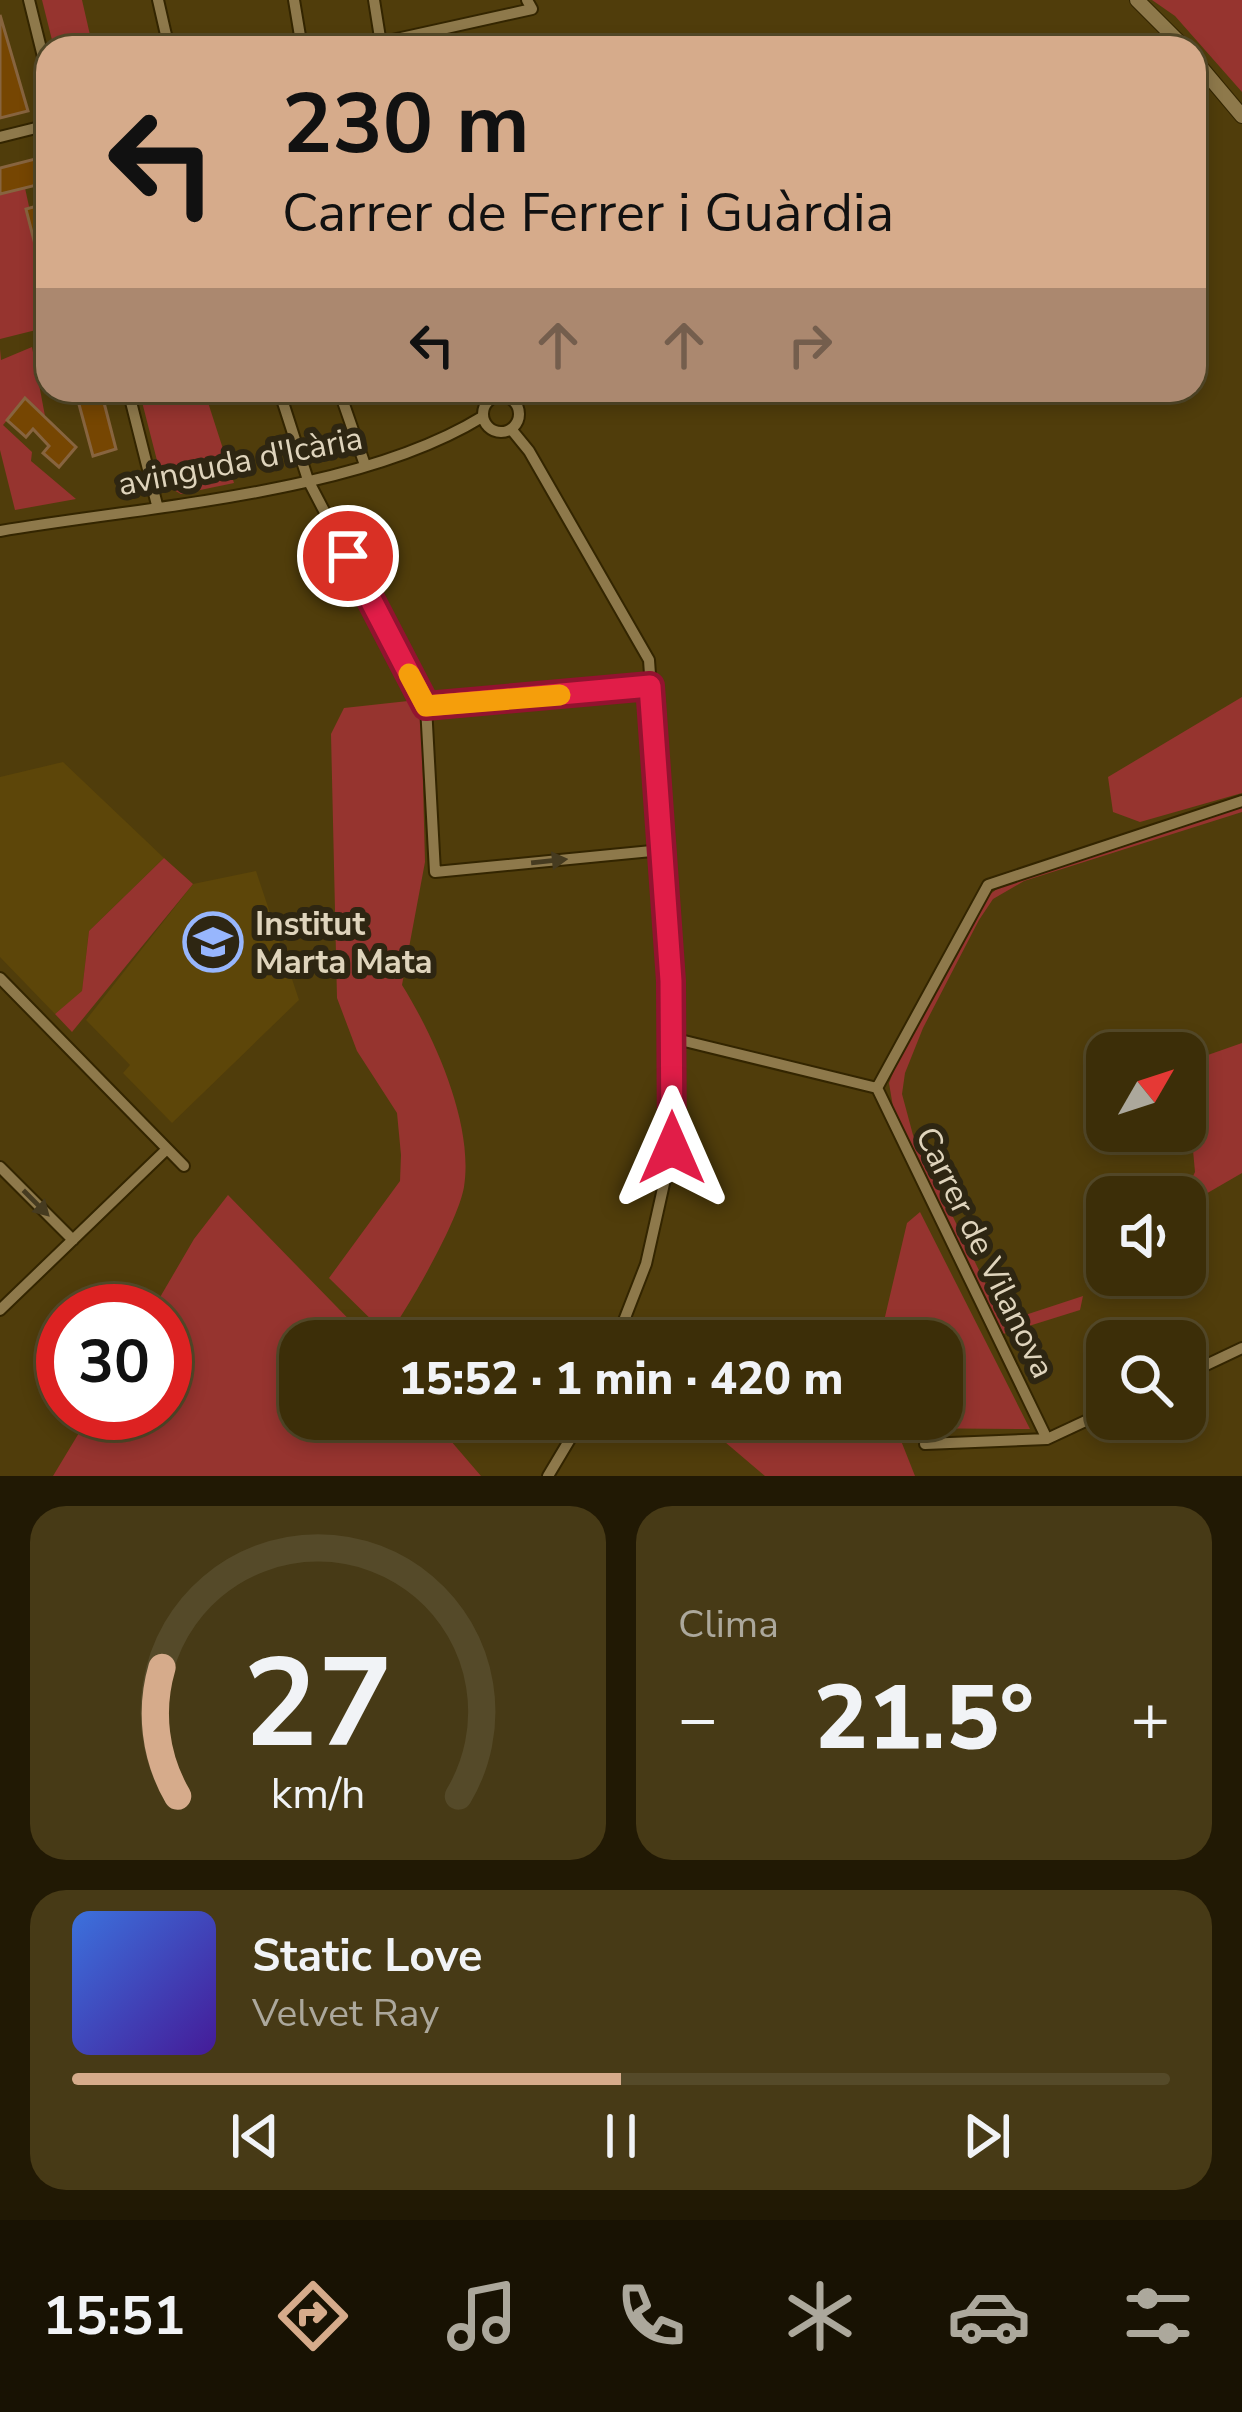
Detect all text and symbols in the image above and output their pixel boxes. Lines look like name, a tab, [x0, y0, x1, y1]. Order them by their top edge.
text: 230 m	[282, 67, 530, 182]
icon: left	[84, 84, 240, 240]
text: Carrer de Ferrer i Guàrdia	[282, 176, 894, 250]
icon: left	[399, 312, 465, 378]
icon: ahead	[525, 312, 591, 378]
icon: ahead	[651, 312, 717, 378]
icon: right	[777, 312, 843, 378]
street label: avinguda d'Icària	[114, 416, 366, 507]
pin	[297, 505, 399, 607]
icon: arrive	[315, 523, 381, 589]
one-way arrow	[530, 851, 568, 870]
place label: Institut Marta Mata	[255, 902, 433, 985]
school or university icon: Institut Marta Mata	[182, 911, 244, 973]
north arrow	[1086, 1032, 1206, 1152]
map controls	[1086, 1032, 1206, 1440]
position arrow	[609, 1085, 735, 1211]
street label: Carrer de Vilanova	[904, 1119, 1065, 1386]
button: sound	[1086, 1176, 1206, 1296]
one-way arrow	[22, 1188, 50, 1217]
speed limit sign: 30	[36, 1284, 192, 1440]
button: search	[1086, 1320, 1206, 1440]
text: 15:52 · 1 min · 420 m	[398, 1349, 844, 1410]
text: Clima	[678, 1598, 779, 1651]
text: 27	[243, 1619, 393, 1789]
text: 21.5°	[814, 1657, 1034, 1780]
text: −	[678, 1674, 718, 1764]
text: +	[1130, 1674, 1170, 1764]
text: km/h	[271, 1765, 365, 1823]
text: Static Love	[252, 1926, 482, 1987]
text: Velvet Ray	[252, 1987, 439, 2040]
icon: previous	[222, 2103, 288, 2169]
icon: pause	[588, 2103, 654, 2169]
icon: next	[954, 2103, 1020, 2169]
icon: directions	[271, 2274, 355, 2358]
icon: music	[440, 2274, 524, 2358]
icon: phone	[609, 2274, 693, 2358]
icon: climate	[778, 2274, 862, 2358]
icon: car	[947, 2274, 1031, 2358]
icon: filters	[1116, 2274, 1200, 2358]
text: 15:51	[43, 2279, 186, 2353]

